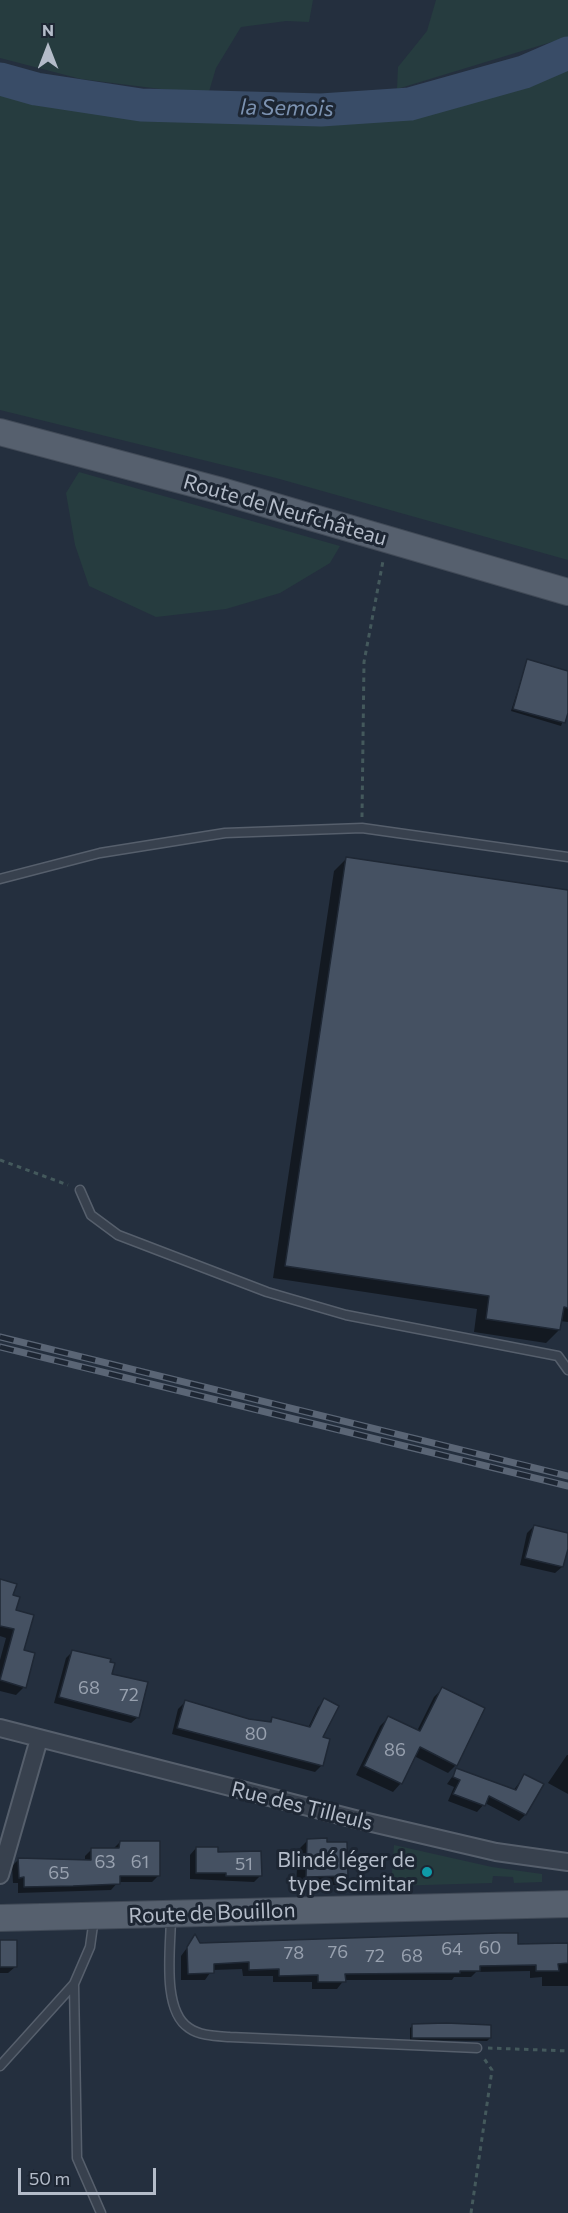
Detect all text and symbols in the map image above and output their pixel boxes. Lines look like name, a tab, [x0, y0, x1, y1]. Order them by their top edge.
north arrow	[18, 18, 78, 78]
text: N	[42, 20, 54, 39]
water label: la Semois	[240, 94, 334, 122]
street label: Route de Neufchâteau	[180, 469, 390, 551]
house number: 68	[78, 1677, 100, 1699]
house number: 72	[119, 1684, 139, 1706]
house number: 80	[245, 1723, 267, 1745]
house number: 86	[384, 1739, 406, 1761]
street label: Rue des Tilleuls	[229, 1776, 375, 1836]
place label: Blindé léger de type Scimitar	[277, 1847, 415, 1897]
house number: 63	[94, 1851, 116, 1873]
house number: 61	[131, 1851, 149, 1873]
house number: 51	[235, 1853, 253, 1875]
house number: 65	[48, 1862, 70, 1884]
marker: Blindé léger de type Scimitar	[420, 1865, 434, 1879]
street label: Route de Bouillon	[128, 1897, 296, 1929]
house number: 60	[479, 1937, 501, 1959]
house number: 64	[441, 1938, 463, 1960]
house number: 76	[328, 1941, 348, 1963]
house number: 78	[284, 1942, 304, 1964]
house number: 72	[365, 1945, 385, 1967]
house number: 68	[401, 1945, 423, 1967]
scale bar	[21, 2156, 159, 2194]
text: 50 m	[29, 2167, 70, 2189]

